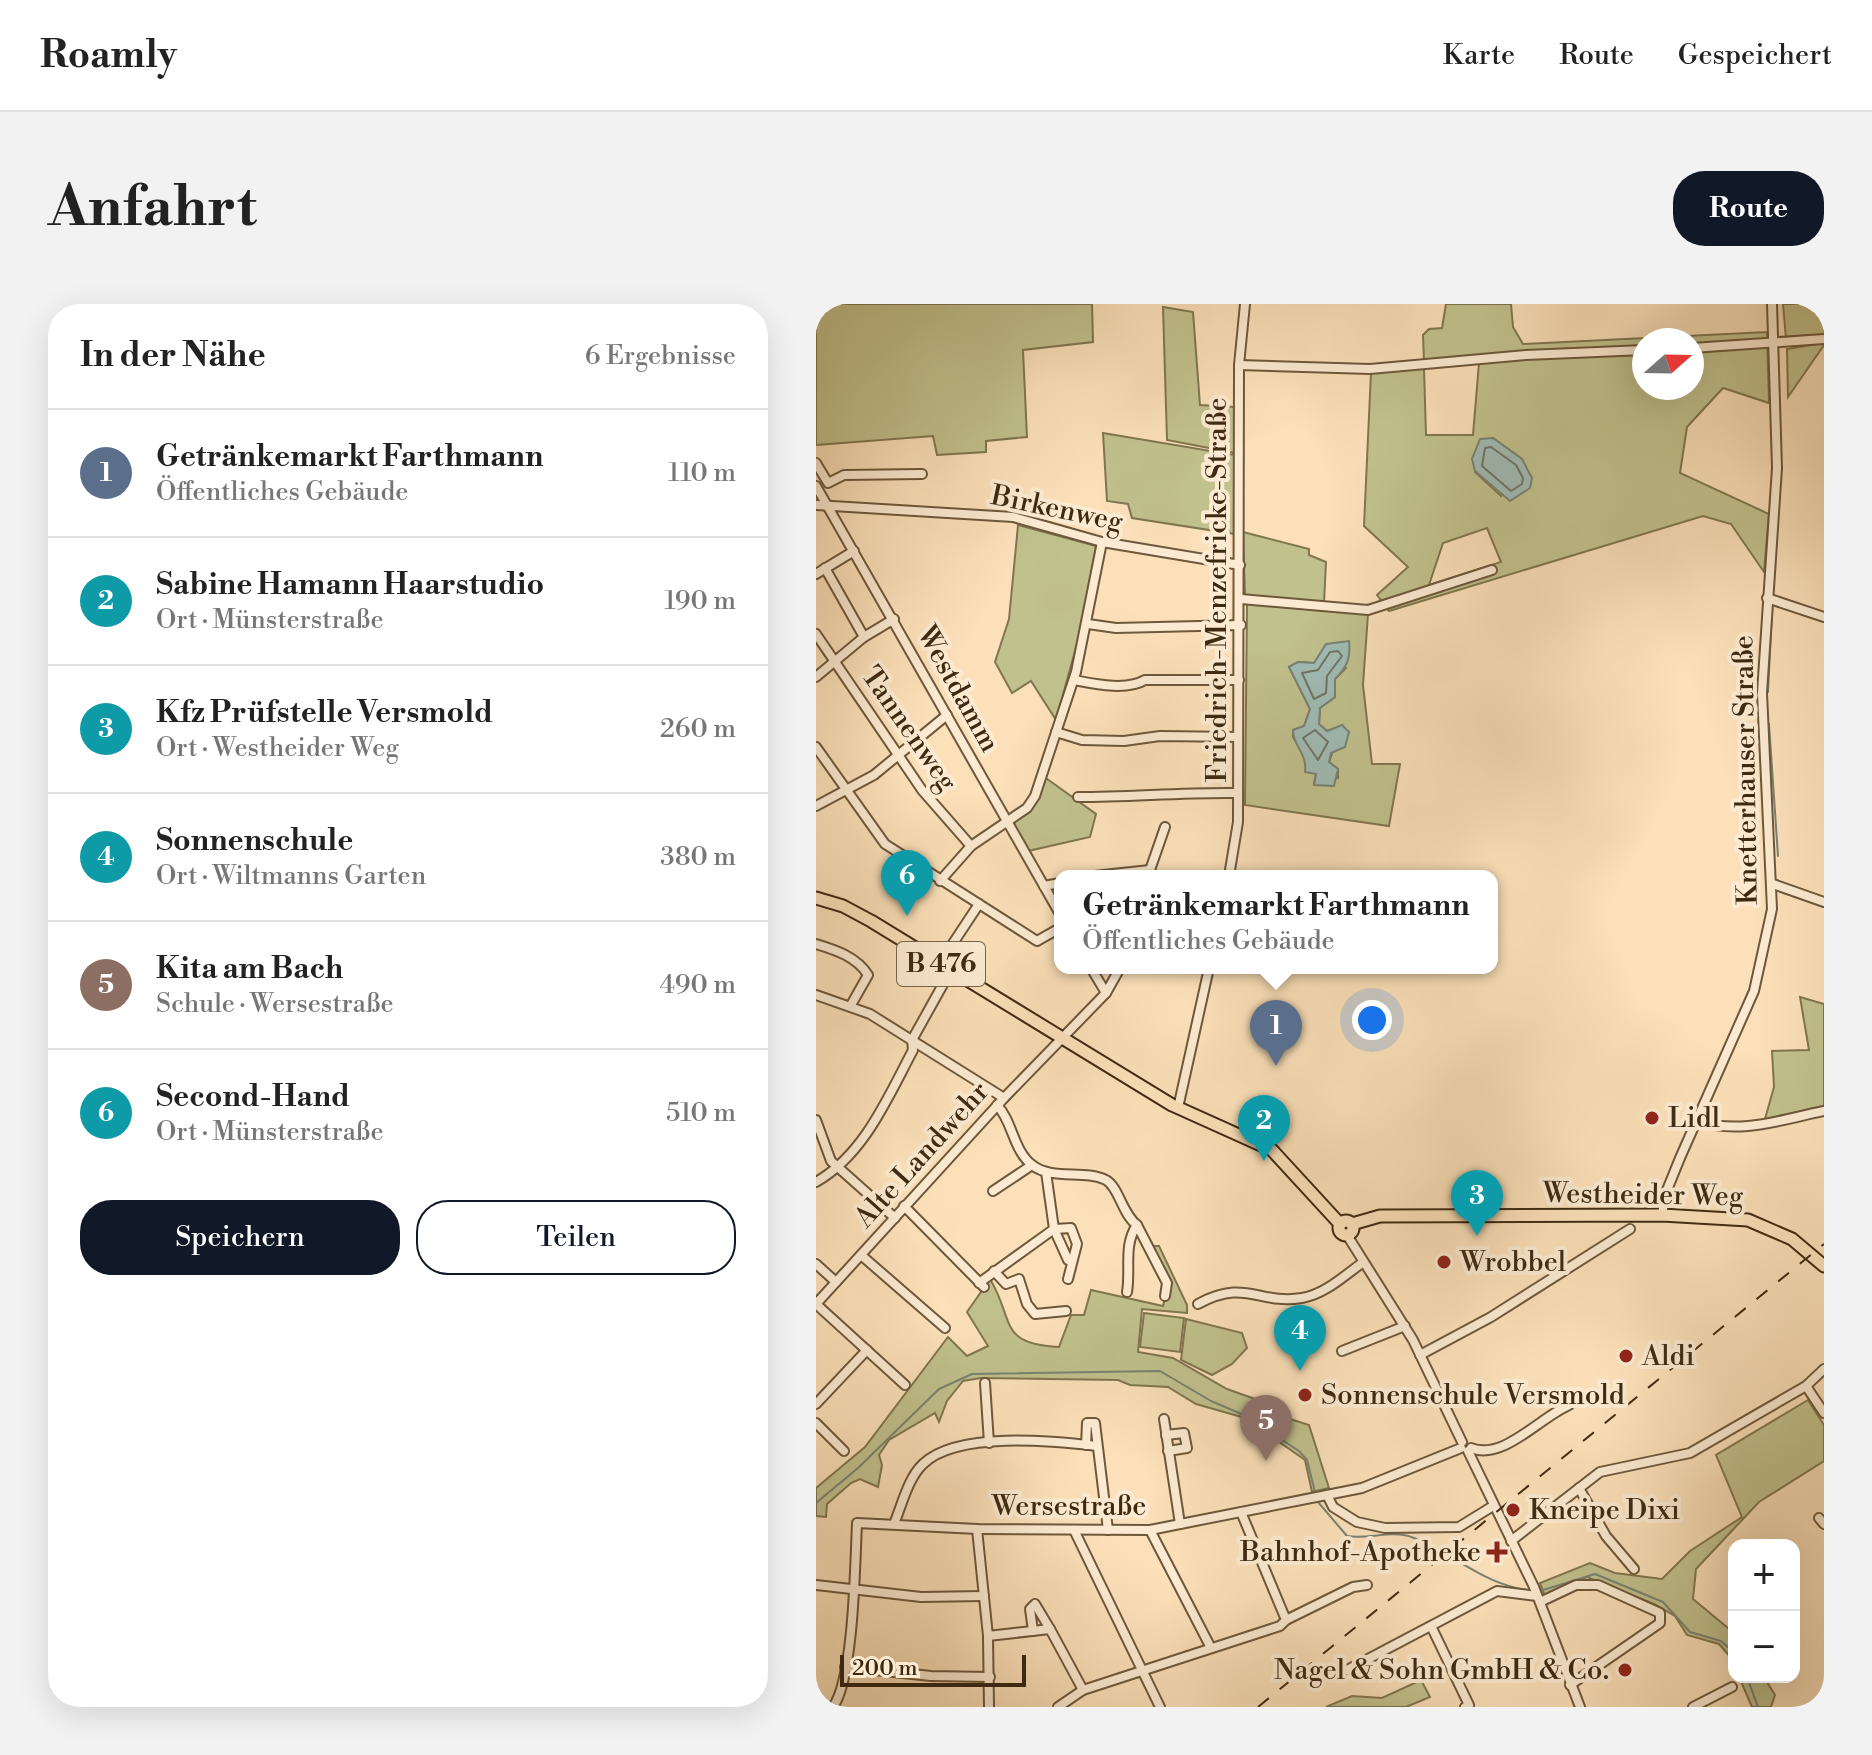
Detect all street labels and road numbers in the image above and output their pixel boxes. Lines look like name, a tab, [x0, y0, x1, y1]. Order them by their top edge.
street label: Friedrich-Menzefricke-Straße	[1200, 397, 1235, 783]
street label: Birkenweg	[987, 478, 1126, 540]
street label: Westdamm	[908, 619, 1007, 758]
street label: Knetterhauser Straße	[1726, 635, 1766, 905]
street label: Tannenweg	[853, 660, 965, 798]
road number: B 476	[897, 942, 985, 986]
street label: Alte Landwehr	[847, 1075, 997, 1236]
street label: Westheider Weg	[1541, 1176, 1744, 1214]
street label: Wersestraße	[991, 1489, 1146, 1524]

